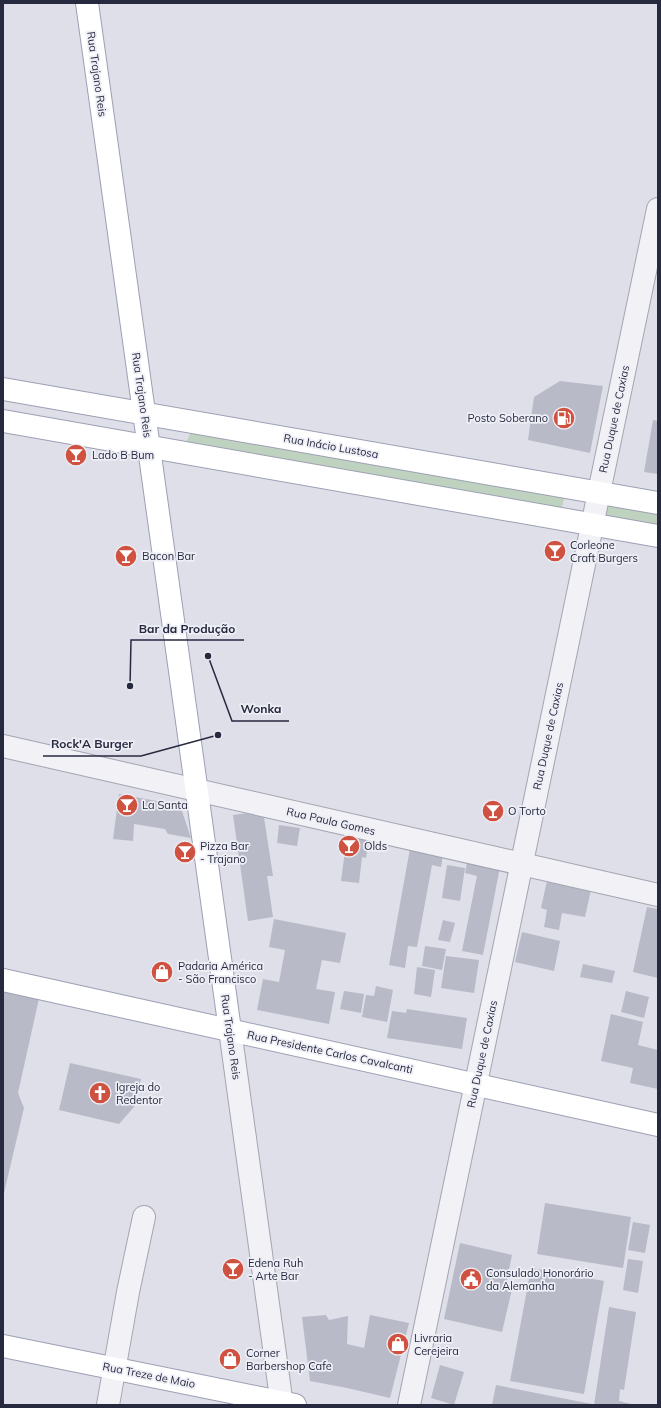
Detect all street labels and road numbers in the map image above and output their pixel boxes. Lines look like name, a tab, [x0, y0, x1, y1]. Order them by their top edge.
street label: Rua Trajano Reis	[84, 30, 110, 118]
street label: Rua Trajano Reis	[129, 351, 155, 439]
street label: Rua Duque de Caxias	[596, 364, 632, 474]
street label: Rua Inácio Lustosa	[282, 431, 380, 461]
street label: Rua Duque de Caxias	[530, 681, 566, 791]
street label: Rua Paula Gomes	[285, 804, 377, 838]
street label: Rua Trajano Reis	[218, 993, 244, 1081]
street label: Rua Duque de Caxias	[464, 999, 500, 1109]
street label: Rua Presidente Carlos Cavalcanti	[246, 1028, 414, 1076]
street label: Rua Treze de Maio	[102, 1359, 196, 1391]

